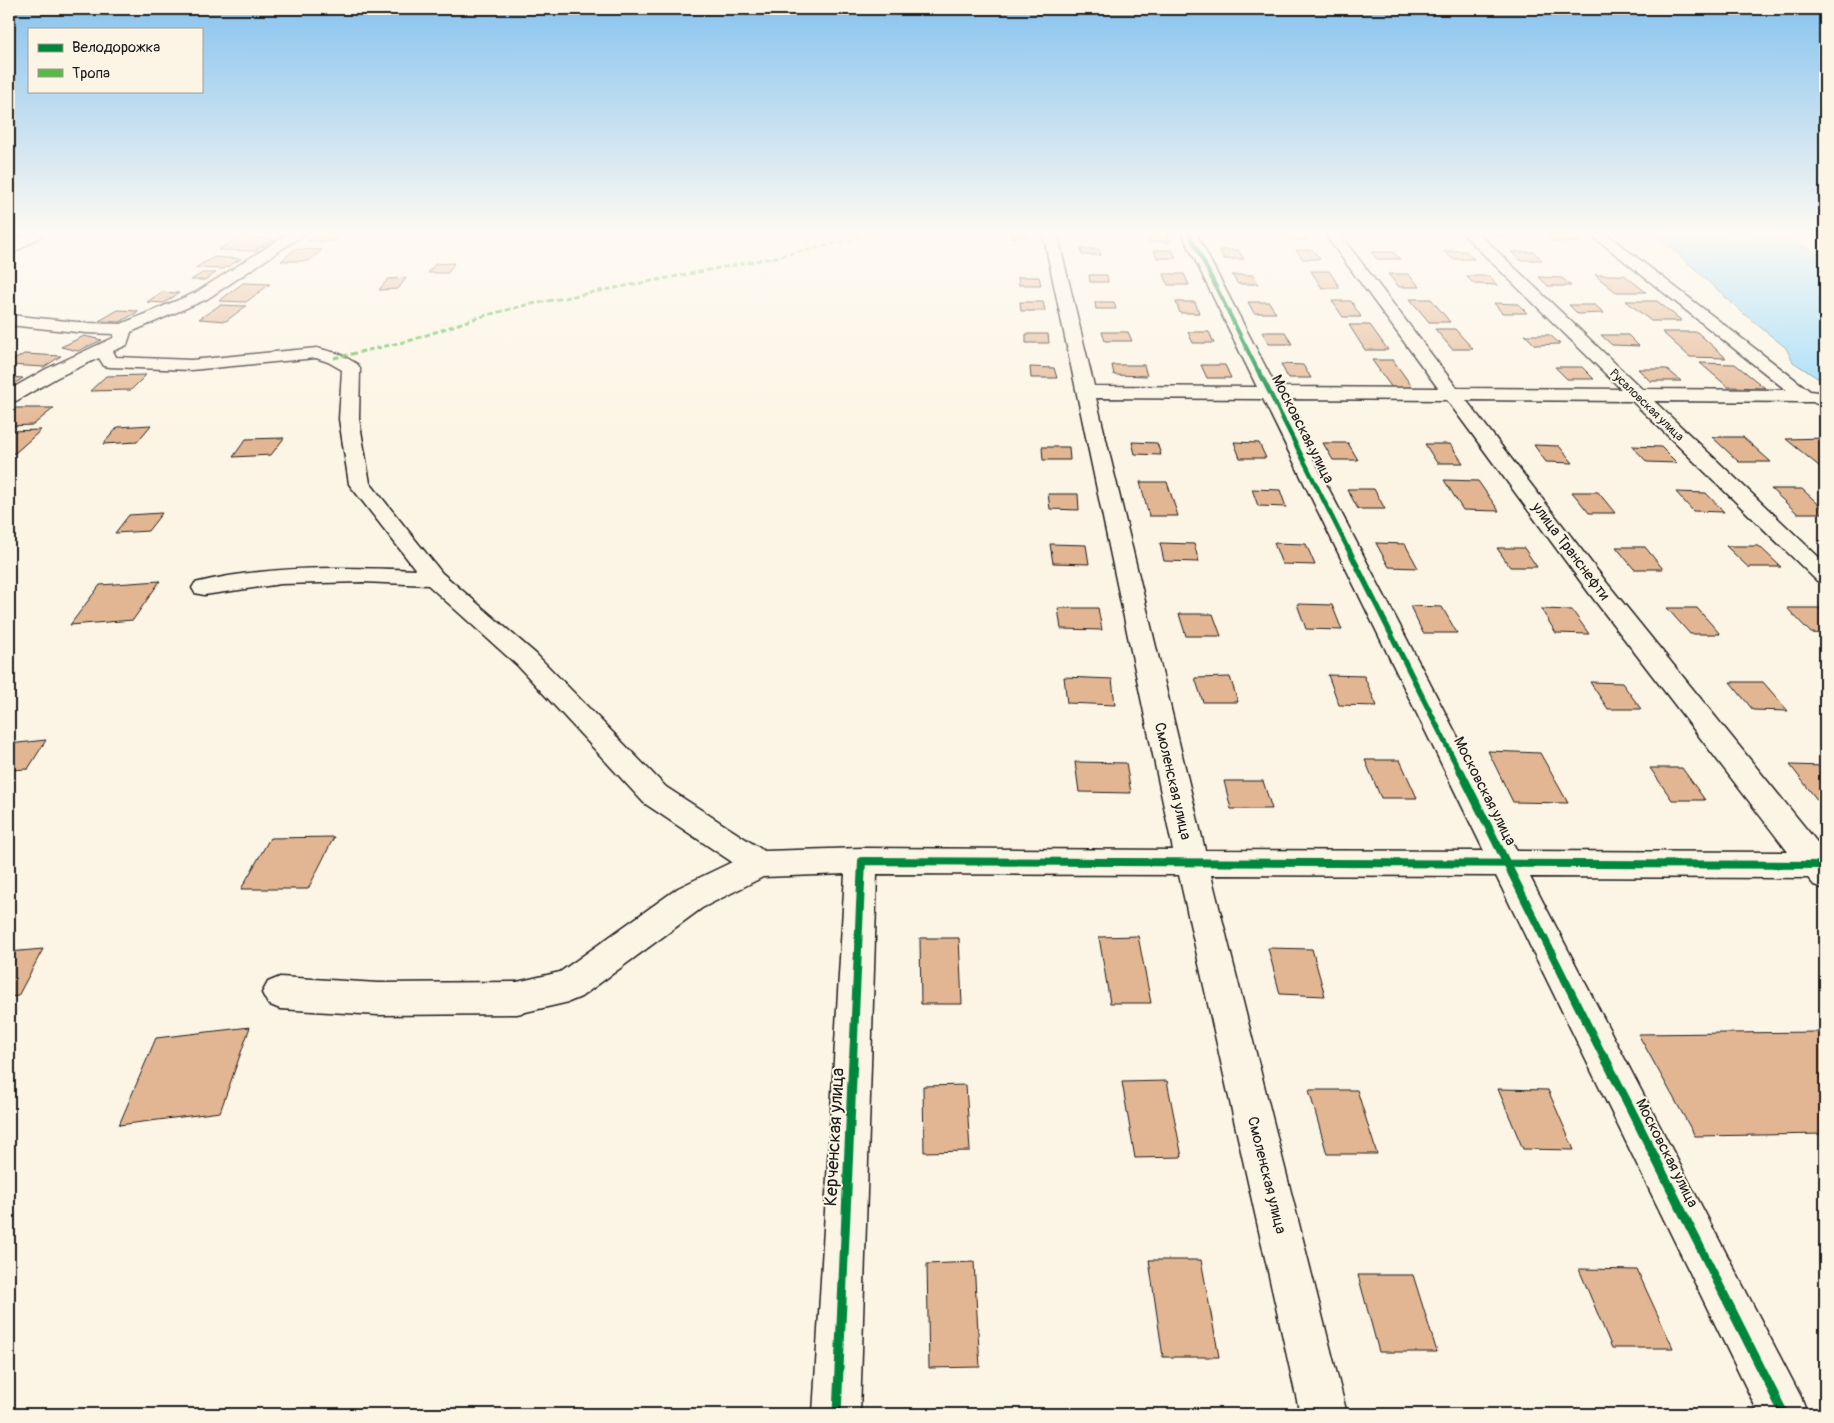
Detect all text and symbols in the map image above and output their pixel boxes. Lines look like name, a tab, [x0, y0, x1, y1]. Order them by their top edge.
legend	[28, 28, 202, 92]
text: Велодорожка	[72, 38, 160, 57]
text: Тропа	[72, 64, 110, 83]
street label: Русаловская улица	[1606, 366, 1687, 445]
street label: Московская улица	[1267, 372, 1338, 487]
street label: улица Транснефти	[1527, 498, 1614, 604]
street label: Смоленская улица	[1150, 721, 1195, 842]
street label: Московская улица	[1449, 734, 1520, 849]
street label: Керченская улица	[819, 1067, 850, 1207]
street label: Московская улица	[1631, 1096, 1702, 1211]
street label: Смоленская улица	[1243, 1115, 1290, 1236]

